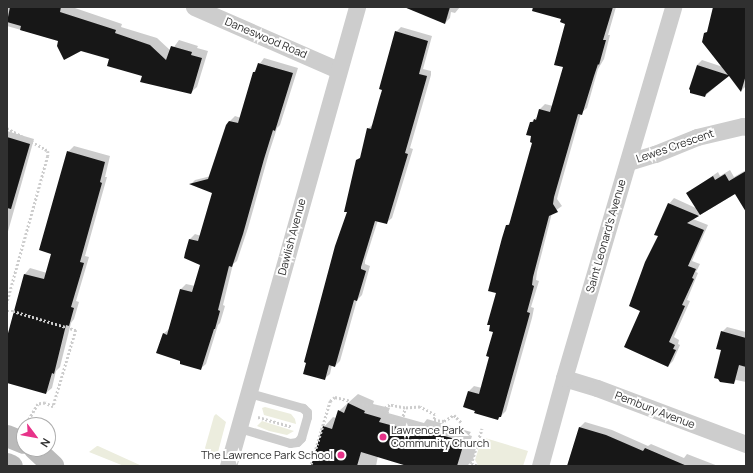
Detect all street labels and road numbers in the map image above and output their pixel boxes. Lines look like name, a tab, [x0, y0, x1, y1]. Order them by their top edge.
street label: Daneswood Road	[223, 15, 309, 61]
street label: Lewes Crescent	[634, 126, 716, 166]
street label: Saint Leonard's Avenue	[583, 178, 629, 294]
street label: Dawlish Avenue	[275, 197, 309, 277]
street label: Pembury Avenue	[613, 389, 697, 431]

